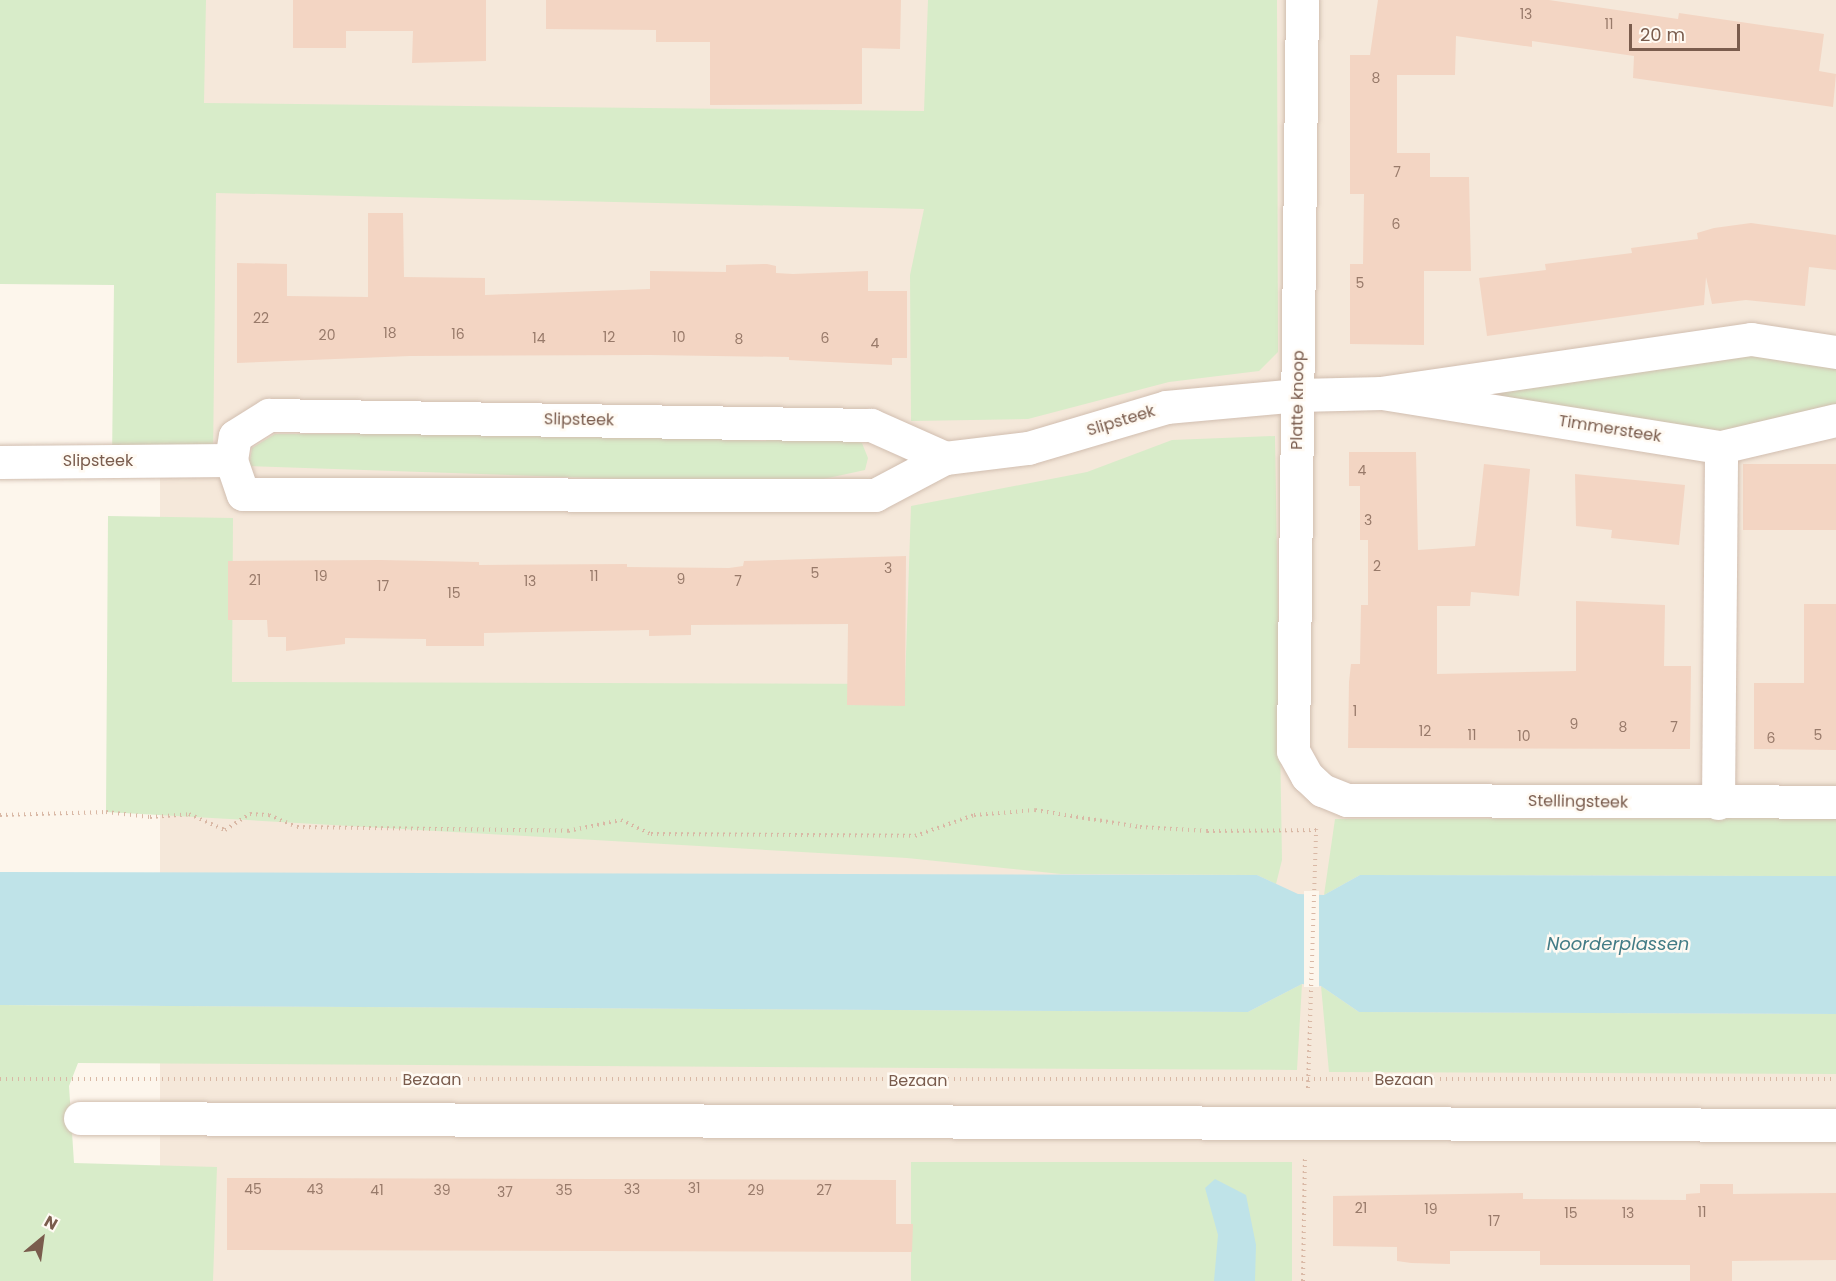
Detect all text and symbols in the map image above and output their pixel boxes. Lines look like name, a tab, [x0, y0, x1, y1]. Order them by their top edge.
house number: 13	[1520, 6, 1532, 22]
scale bar	[1632, 12, 1743, 50]
house number: 11	[1605, 16, 1613, 32]
text: 20 m	[1640, 22, 1685, 47]
house number: 8	[1372, 70, 1380, 86]
house number: 7	[1393, 164, 1401, 180]
house number: 6	[1392, 216, 1400, 232]
house number: 5	[1356, 275, 1364, 291]
house number: 22	[253, 310, 269, 326]
house number: 18	[383, 325, 397, 341]
house number: 16	[451, 326, 465, 342]
house number: 20	[319, 327, 335, 343]
house number: 12	[603, 329, 615, 345]
house number: 10	[672, 329, 686, 345]
house number: 14	[532, 330, 546, 346]
house number: 6	[821, 330, 829, 346]
house number: 8	[735, 331, 743, 347]
house number: 4	[871, 335, 879, 351]
street label: Platte knoop	[1288, 350, 1308, 450]
street label: Slipsteek	[1085, 402, 1157, 440]
street label: Slipsteek	[544, 410, 614, 430]
street label: Timmersteek	[1557, 411, 1663, 447]
street label: Slipsteek	[63, 451, 133, 471]
house number: 4	[1358, 462, 1366, 478]
house number: 3	[1364, 512, 1372, 528]
house number: 2	[1373, 558, 1381, 574]
house number: 3	[884, 560, 892, 576]
house number: 5	[811, 565, 819, 581]
house number: 19	[314, 568, 328, 584]
house number: 11	[590, 568, 598, 584]
house number: 9	[677, 571, 685, 587]
house number: 21	[249, 572, 261, 588]
house number: 13	[524, 573, 536, 589]
house number: 7	[734, 573, 742, 589]
house number: 17	[377, 578, 389, 594]
house number: 15	[447, 585, 461, 601]
house number: 1	[1353, 703, 1357, 719]
house number: 9	[1570, 716, 1578, 732]
house number: 8	[1619, 719, 1627, 735]
house number: 7	[1670, 719, 1678, 735]
house number: 12	[1419, 723, 1431, 739]
house number: 11	[1468, 727, 1476, 743]
house number: 5	[1814, 727, 1822, 743]
house number: 10	[1517, 728, 1531, 744]
house number: 6	[1767, 730, 1775, 746]
street label: Stellingsteek	[1528, 792, 1628, 812]
water label: Noorderplassen	[1547, 933, 1689, 955]
street label: Bezaan	[403, 1070, 461, 1090]
street label: Bezaan	[1375, 1070, 1433, 1090]
street label: Bezaan	[889, 1071, 947, 1091]
house number: 31	[688, 1180, 700, 1196]
house number: 45	[244, 1181, 262, 1197]
house number: 43	[306, 1181, 324, 1197]
house number: 33	[624, 1181, 640, 1197]
house number: 41	[370, 1182, 384, 1198]
house number: 39	[433, 1182, 451, 1198]
house number: 35	[555, 1182, 573, 1198]
house number: 29	[748, 1182, 764, 1198]
house number: 27	[816, 1182, 832, 1198]
house number: 37	[497, 1184, 513, 1200]
house number: 21	[1355, 1200, 1367, 1216]
house number: 19	[1424, 1201, 1438, 1217]
house number: 11	[1698, 1204, 1706, 1220]
house number: 15	[1564, 1205, 1578, 1221]
house number: 13	[1622, 1205, 1634, 1221]
north arrow	[12, 1209, 72, 1269]
text: N	[40, 1210, 62, 1236]
house number: 17	[1488, 1213, 1500, 1229]

